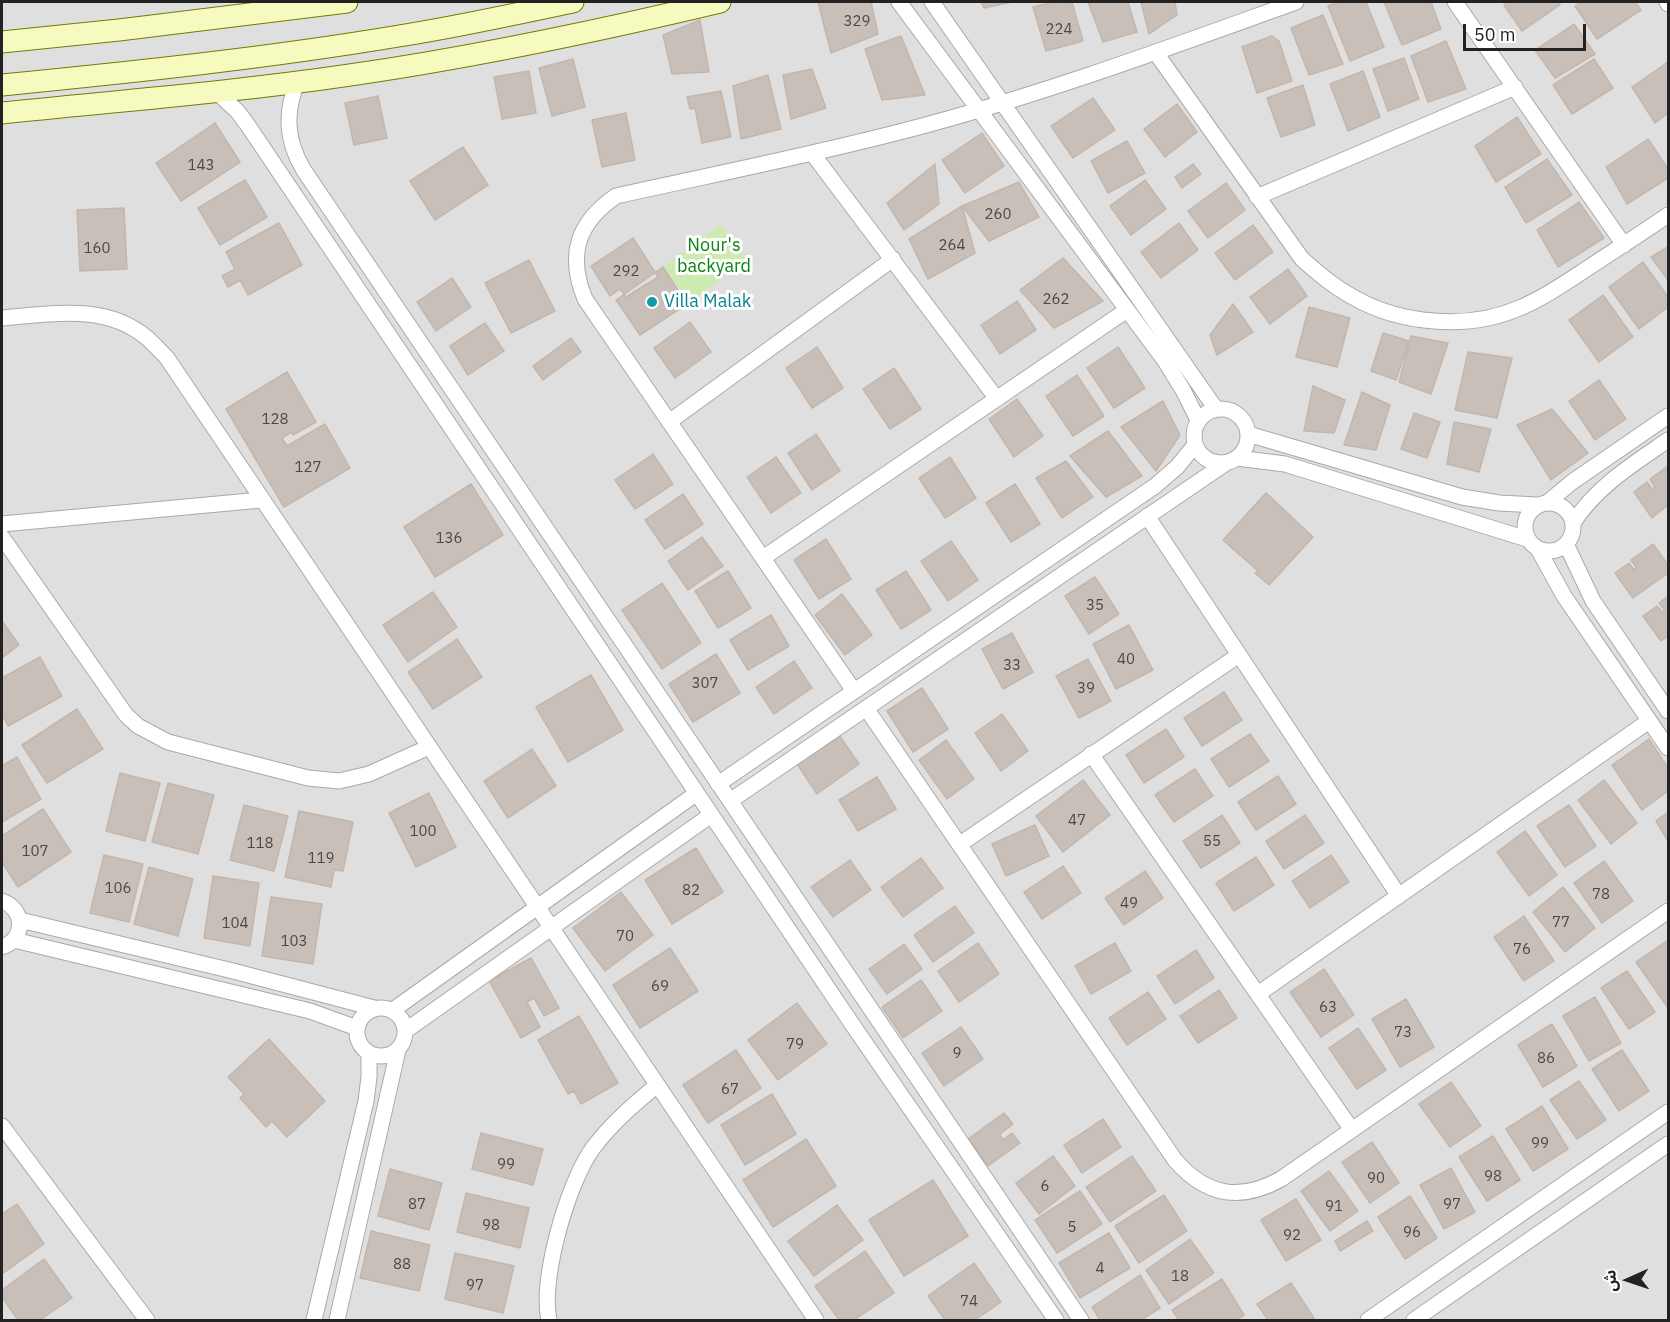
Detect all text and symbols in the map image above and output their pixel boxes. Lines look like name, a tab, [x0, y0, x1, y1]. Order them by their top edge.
scale bar	[1466, 12, 1589, 50]
house number: 329	[844, 13, 870, 31]
house number: 224	[1046, 21, 1072, 39]
text: 50 m	[1474, 23, 1516, 46]
house number: 143	[188, 157, 214, 175]
house number: 260	[985, 206, 1011, 224]
park label: Nour's backyard	[677, 235, 751, 278]
house number: 264	[939, 237, 965, 255]
house number: 160	[84, 240, 110, 258]
house number: 292	[613, 263, 639, 281]
place label: Villa Malak	[664, 291, 751, 313]
house number: 262	[1043, 291, 1069, 309]
marker: Villa Malak	[645, 295, 659, 309]
house number: 128	[262, 411, 288, 429]
house number: 127	[295, 459, 321, 477]
house number: 136	[436, 530, 462, 548]
house number: 35	[1086, 597, 1104, 615]
house number: 40	[1117, 651, 1135, 669]
house number: 33	[1003, 657, 1021, 675]
house number: 307	[692, 675, 718, 693]
house number: 39	[1077, 680, 1095, 698]
house number: 47	[1068, 812, 1086, 830]
house number: 100	[410, 823, 436, 841]
house number: 55	[1203, 833, 1221, 851]
house number: 118	[247, 835, 273, 853]
house number: 107	[22, 843, 48, 861]
house number: 119	[308, 850, 334, 868]
house number: 106	[105, 880, 131, 898]
house number: 82	[682, 882, 700, 900]
house number: 78	[1592, 886, 1610, 904]
house number: 49	[1120, 895, 1138, 913]
house number: 77	[1552, 914, 1570, 932]
house number: 104	[222, 915, 248, 933]
house number: 70	[616, 928, 634, 946]
house number: 103	[281, 933, 307, 951]
house number: 76	[1513, 941, 1531, 959]
house number: 69	[651, 978, 669, 996]
house number: 63	[1319, 999, 1337, 1017]
house number: 73	[1394, 1024, 1412, 1042]
house number: 79	[786, 1036, 804, 1054]
house number: 9	[953, 1045, 961, 1063]
house number: 86	[1537, 1050, 1555, 1068]
house number: 67	[721, 1081, 739, 1099]
house number: 99	[1531, 1135, 1549, 1153]
house number: 99	[497, 1156, 515, 1174]
house number: 98	[1484, 1168, 1502, 1186]
house number: 90	[1367, 1170, 1385, 1188]
house number: 6	[1041, 1178, 1049, 1196]
house number: 87	[408, 1196, 426, 1214]
house number: 97	[1443, 1196, 1461, 1214]
house number: 91	[1325, 1198, 1343, 1216]
house number: 98	[482, 1217, 500, 1235]
house number: 5	[1068, 1219, 1076, 1237]
house number: 96	[1403, 1224, 1421, 1242]
house number: 92	[1283, 1227, 1301, 1245]
north arrow	[1598, 1250, 1658, 1310]
house number: 88	[393, 1256, 411, 1274]
house number: 4	[1096, 1260, 1104, 1278]
house number: 18	[1171, 1268, 1189, 1286]
text: ش	[1599, 1269, 1621, 1292]
house number: 97	[466, 1277, 484, 1295]
house number: 74	[960, 1293, 978, 1311]

